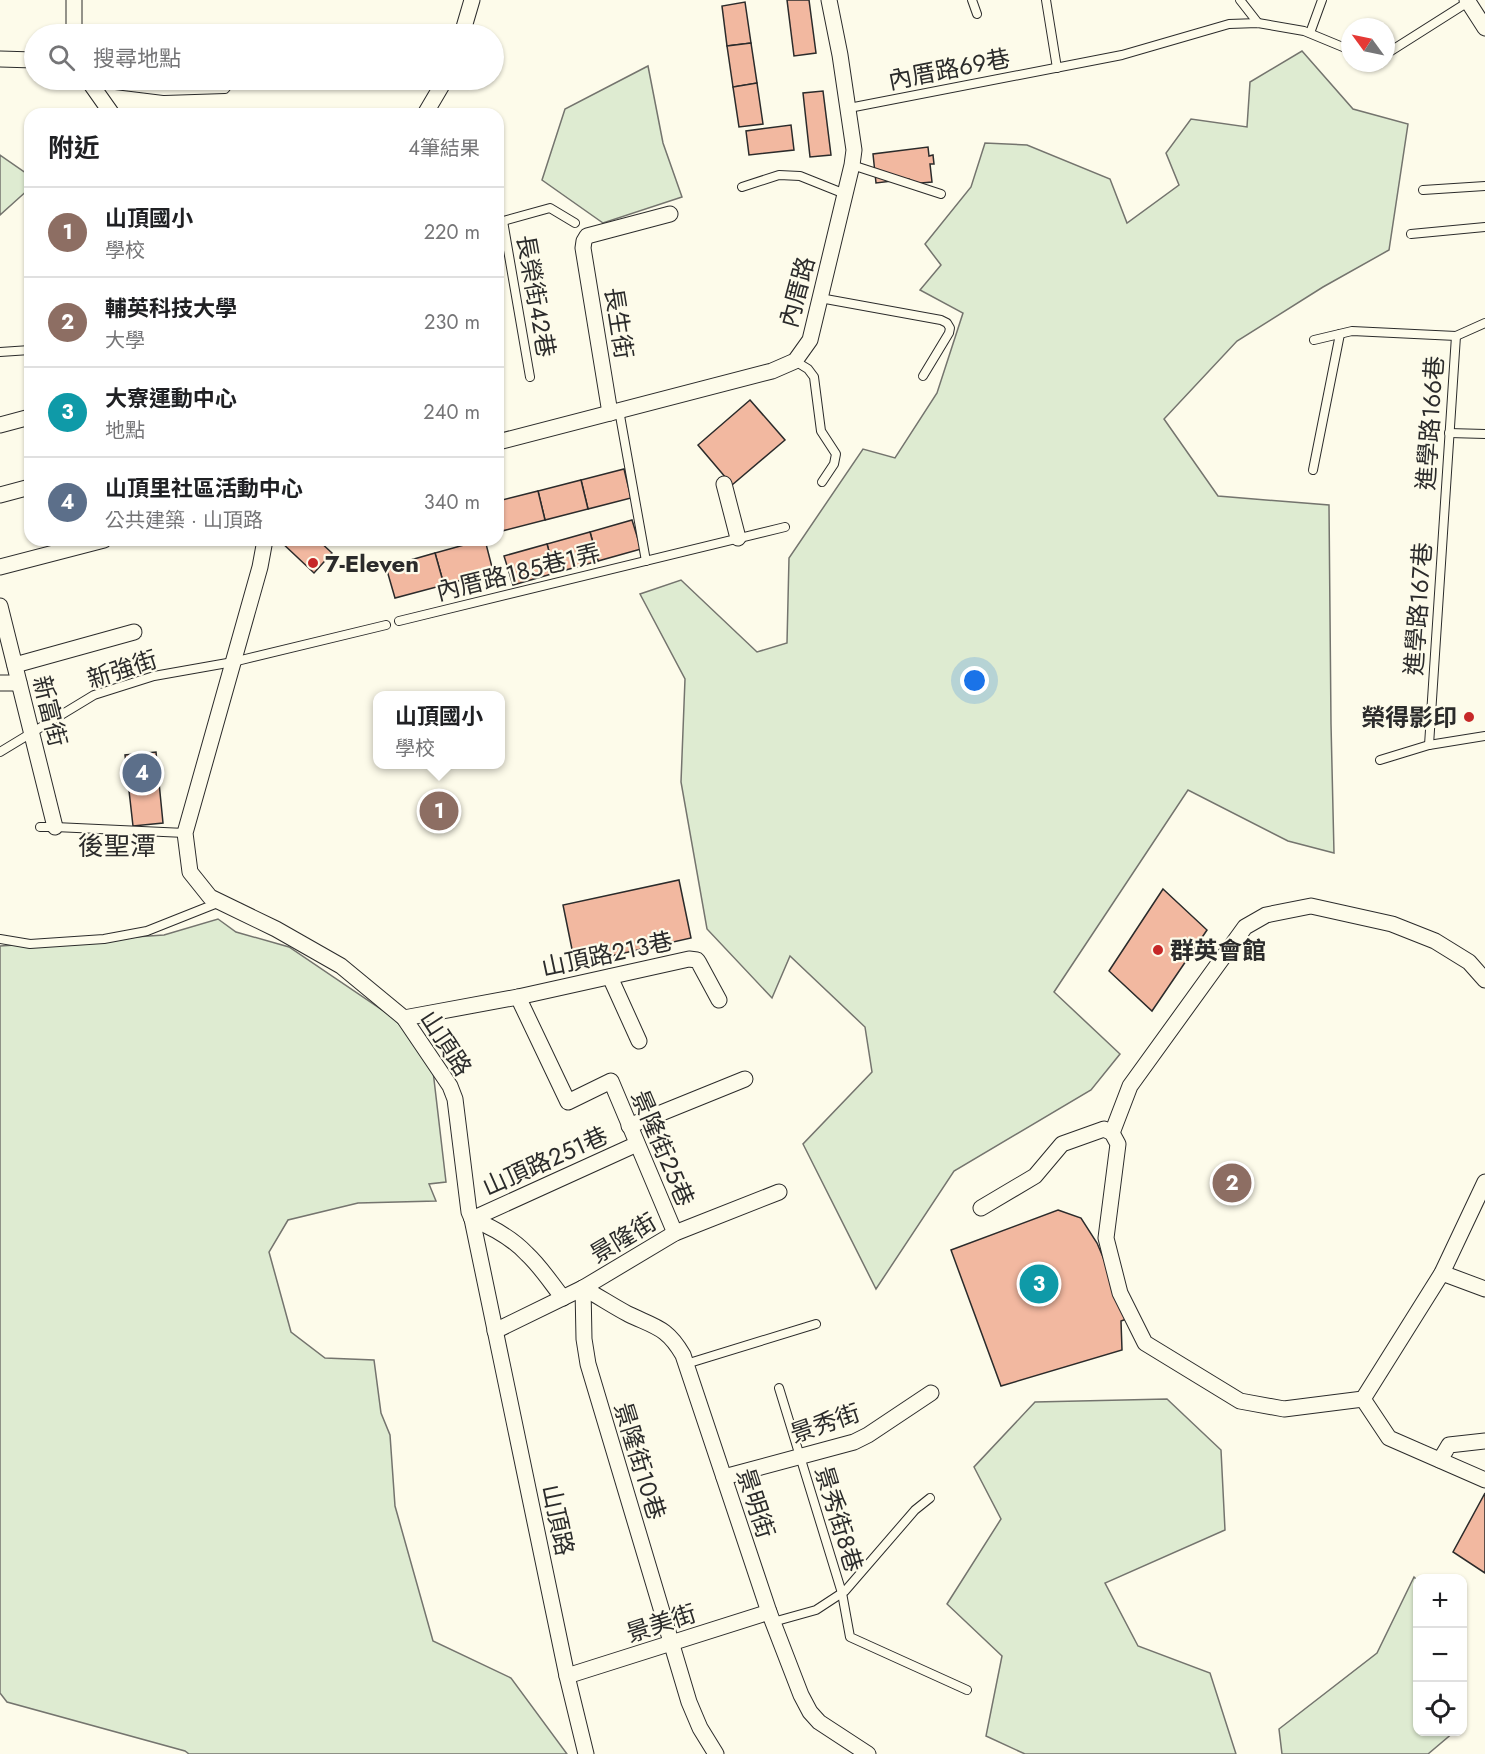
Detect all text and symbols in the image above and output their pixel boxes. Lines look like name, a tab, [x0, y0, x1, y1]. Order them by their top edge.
north arrow	[1341, 18, 1395, 72]
search box	[24, 24, 504, 90]
street label: 內厝路69巷	[885, 40, 1013, 98]
icon: search	[45, 41, 78, 74]
text: 搜尋地點	[93, 42, 181, 74]
text: 附近	[48, 129, 100, 167]
text: 4筆結果	[408, 134, 480, 163]
text: 山頂國小	[105, 202, 193, 234]
text: 1	[62, 218, 73, 247]
text: 220 m	[424, 218, 480, 247]
street label: 長榮街42巷	[508, 232, 564, 360]
text: 學校	[105, 236, 145, 265]
street label: 內厝路	[771, 253, 823, 331]
street label: 長生街	[596, 285, 642, 361]
text: 輔英科技大學	[105, 292, 237, 324]
text: 2	[61, 308, 74, 337]
text: 230 m	[424, 308, 480, 337]
text: 大學	[105, 326, 145, 355]
street label: 進學路166巷	[1408, 355, 1452, 491]
text: 大寮運動中心	[105, 382, 237, 414]
text: 3	[61, 398, 74, 427]
text: 240 m	[423, 398, 480, 427]
text: 地點	[105, 416, 145, 445]
text: 山頂里社區活動中心	[105, 472, 303, 504]
text: 4	[61, 488, 74, 517]
text: 340 m	[424, 488, 480, 517]
text: 公共建築 · 山頂路	[105, 506, 263, 535]
street label: 內厝路185巷1弄	[432, 535, 604, 609]
street label: 進學路167巷	[1396, 541, 1440, 677]
place label: 7-Eleven	[325, 546, 419, 581]
marker: 7-Eleven	[306, 556, 320, 570]
street label: 新強街	[82, 641, 162, 697]
your location	[960, 666, 989, 695]
street label: 新富街	[24, 672, 76, 750]
popup	[373, 691, 505, 769]
text: 山頂國小	[395, 700, 483, 732]
place label: 榮得影印	[1361, 700, 1457, 735]
marker: 榮得影印	[1462, 710, 1476, 724]
text: 學校	[395, 734, 435, 763]
pin: 4	[122, 750, 162, 796]
pin: 1	[420, 788, 458, 834]
district label: 後聖潭	[78, 827, 156, 865]
street label: 山頂路213巷	[538, 923, 676, 985]
place label: 群英會館	[1170, 933, 1266, 968]
marker: 群英會館	[1151, 943, 1165, 957]
street label: 山頂路	[412, 1003, 480, 1083]
street label: 景隆街25巷	[623, 1084, 703, 1212]
street label: 山頂路251巷	[477, 1118, 613, 1204]
pin: 2	[1212, 1160, 1252, 1206]
street label: 景隆街	[583, 1204, 663, 1272]
pin: 3	[1020, 1262, 1058, 1306]
street label: 景秀街	[785, 1395, 865, 1451]
street label: 景隆街10巷	[606, 1398, 674, 1524]
street label: 景秀街8巷	[806, 1462, 872, 1576]
street label: 景明街	[728, 1463, 784, 1543]
street label: 山頂路	[533, 1481, 583, 1559]
map controls	[1413, 1574, 1467, 1736]
button: +	[1413, 1574, 1467, 1628]
street label: 景美街	[621, 1595, 701, 1651]
button: −	[1413, 1628, 1467, 1682]
button: locate	[1413, 1682, 1467, 1736]

